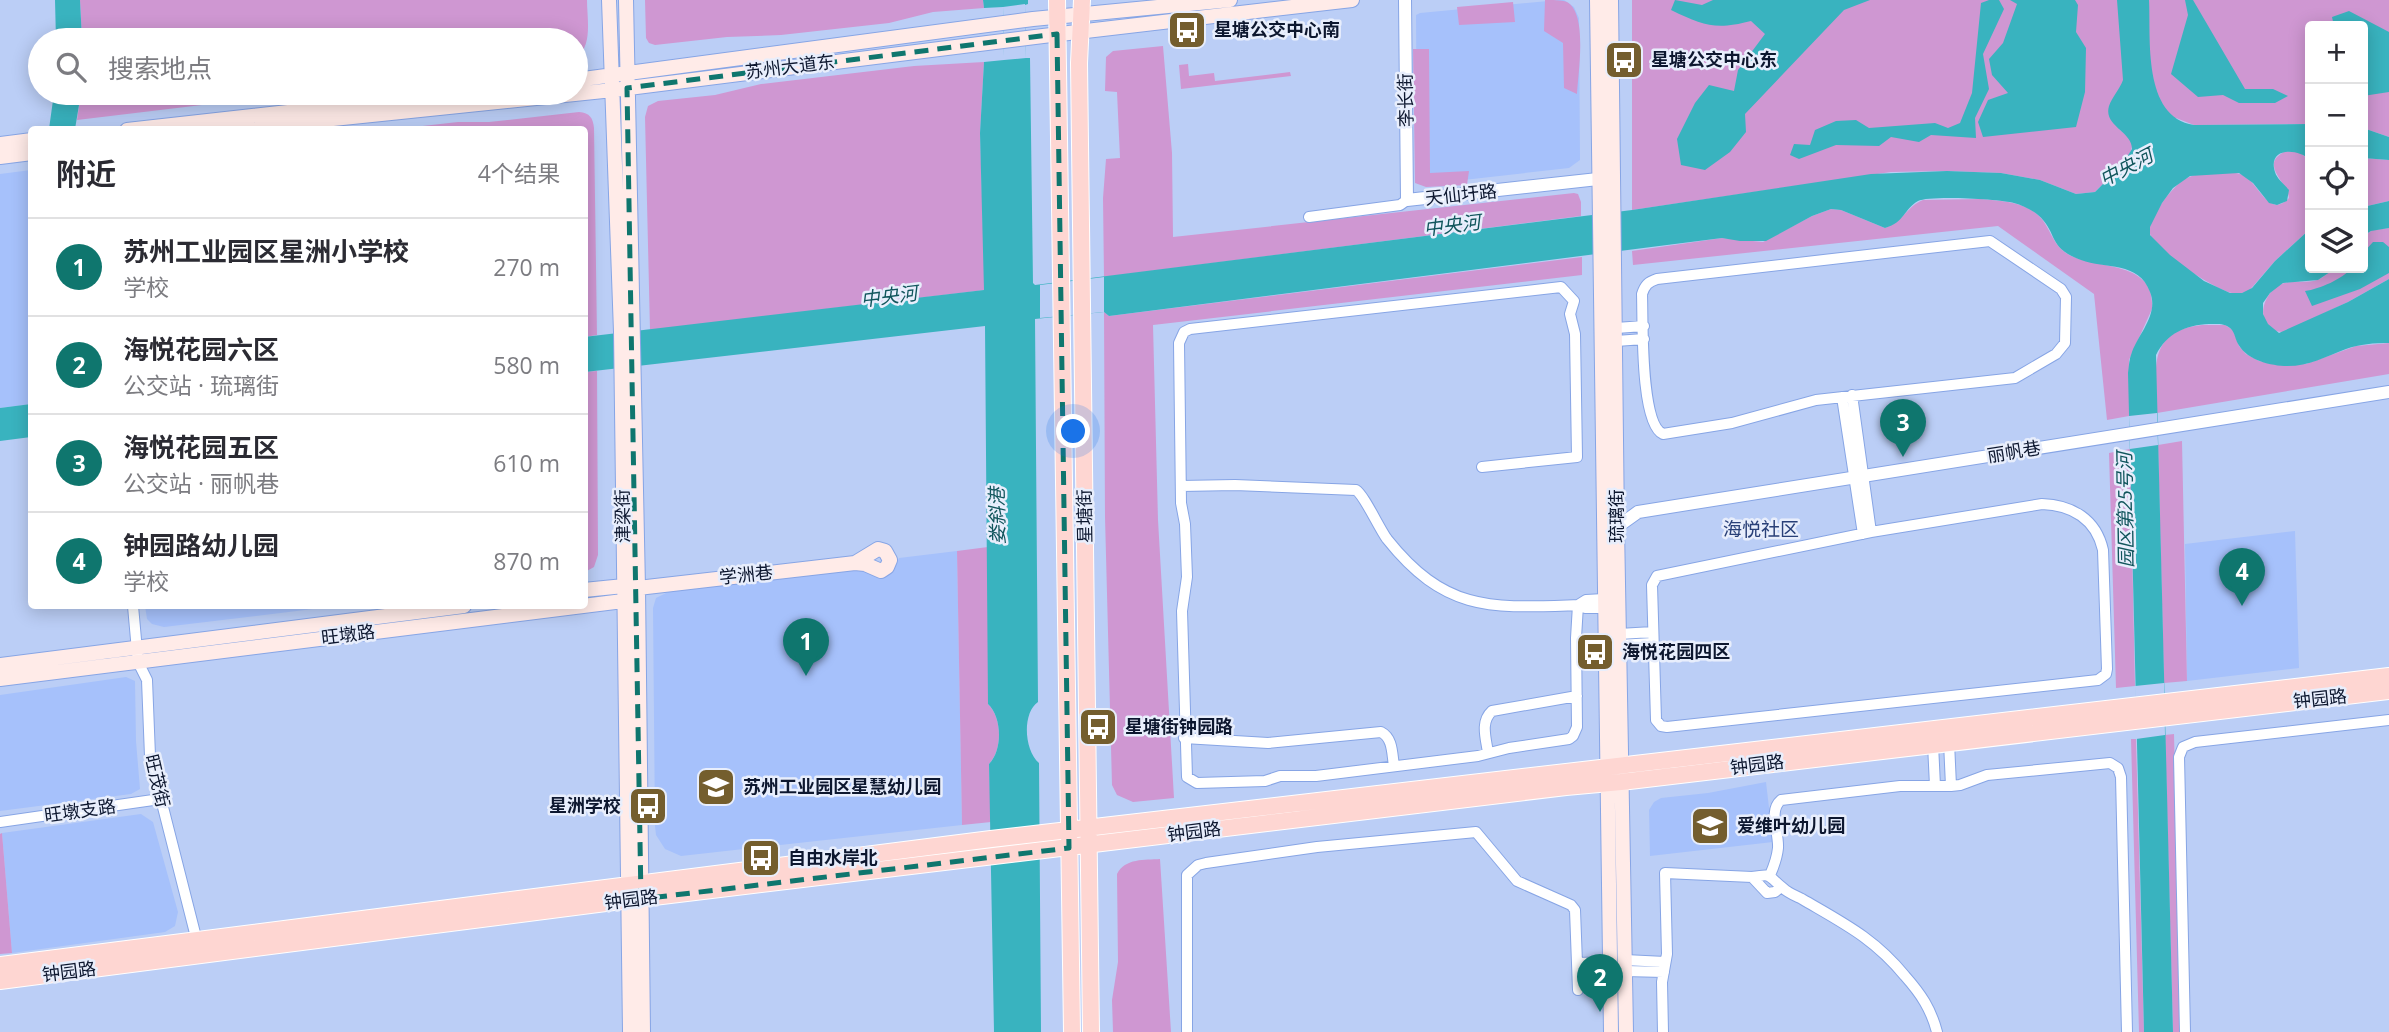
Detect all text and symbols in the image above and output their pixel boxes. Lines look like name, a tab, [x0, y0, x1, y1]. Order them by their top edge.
bus stop icon: 星塘公交中心南	[1166, 9, 1208, 51]
place label: 星塘公交中心南	[1214, 17, 1340, 41]
map controls	[2305, 21, 2368, 273]
button: +	[2305, 21, 2368, 84]
search box	[28, 28, 588, 105]
bus stop icon: 星塘公交中心东	[1603, 39, 1645, 81]
place label: 星塘公交中心东	[1651, 47, 1777, 71]
icon: search	[52, 48, 90, 86]
street label: 苏州大道东	[744, 49, 836, 83]
text: 搜索地点	[108, 50, 212, 86]
street label: 李长街	[1393, 73, 1417, 127]
button: −	[2305, 84, 2368, 147]
water label: 中央河	[2095, 140, 2161, 192]
button: locate	[2305, 147, 2368, 210]
text: 附近	[56, 153, 116, 194]
text: 4个结果	[478, 157, 560, 189]
street label: 天仙圩路	[1424, 178, 1498, 210]
water label: 中央河	[1422, 208, 1486, 241]
button: layers	[2305, 210, 2368, 273]
text: 苏州工业园区星洲小学校	[123, 233, 409, 269]
text: 1	[72, 251, 86, 283]
text: 270 m	[493, 251, 560, 283]
text: 学校	[123, 271, 169, 303]
water label: 中央河	[859, 279, 923, 312]
text: 海悦花园六区	[123, 331, 279, 367]
text: 2	[72, 349, 86, 381]
text: 580 m	[493, 349, 560, 381]
text: 公交站 · 琉璃街	[123, 369, 279, 401]
pin: 3	[1880, 399, 1926, 457]
your location	[1056, 414, 1090, 448]
text: 海悦花园五区	[123, 429, 279, 465]
street label: 丽帆巷	[1985, 435, 2042, 467]
text: 3	[72, 447, 86, 479]
text: 610 m	[493, 447, 560, 479]
water label: 园区第25号河	[2111, 448, 2139, 568]
text: 公交站 · 丽帆巷	[123, 467, 279, 499]
water label: 娄斜港	[983, 484, 1010, 545]
street label: 津梁街	[610, 489, 634, 543]
street label: 星塘街	[1072, 489, 1096, 543]
street label: 琉璃街	[1604, 489, 1628, 543]
district label: 海悦社区	[1723, 516, 1799, 542]
text: 钟园路幼儿园	[123, 527, 279, 563]
text: 4	[72, 545, 86, 577]
text: 870 m	[493, 545, 560, 577]
pin: 4	[2219, 548, 2265, 606]
street label: 学洲巷	[718, 559, 774, 589]
text: 学校	[123, 565, 169, 597]
pin: 1	[783, 618, 829, 676]
street label: 旺墩路	[320, 619, 376, 649]
bus stop icon: 海悦花园四区	[1574, 631, 1616, 673]
place label: 海悦花园四区	[1622, 639, 1730, 663]
street label: 钟园路	[2292, 683, 2348, 713]
bus stop icon: 星塘街钟园路	[1077, 706, 1119, 748]
place label: 星塘街钟园路	[1125, 714, 1233, 738]
street label: 钟园路	[1729, 749, 1785, 779]
street label: 旺茂街	[140, 752, 176, 810]
school or university icon: 苏州工业园区星慧幼儿园	[695, 766, 737, 808]
place label: 苏州工业园区星慧幼儿园	[743, 774, 941, 798]
bus stop icon: 星洲学校	[627, 785, 669, 827]
street label: 旺墩支路	[43, 793, 117, 827]
place label: 星洲学校	[549, 793, 621, 817]
school or university icon: 爱维叶幼儿园	[1689, 805, 1731, 847]
place label: 爱维叶幼儿园	[1737, 813, 1845, 837]
street label: 钟园路	[1166, 816, 1222, 846]
bus stop icon: 自由水岸北	[740, 837, 782, 879]
place label: 自由水岸北	[788, 845, 878, 869]
street label: 钟园路	[603, 884, 659, 914]
pin: 2	[1577, 954, 1623, 1012]
street label: 钟园路	[41, 956, 97, 986]

